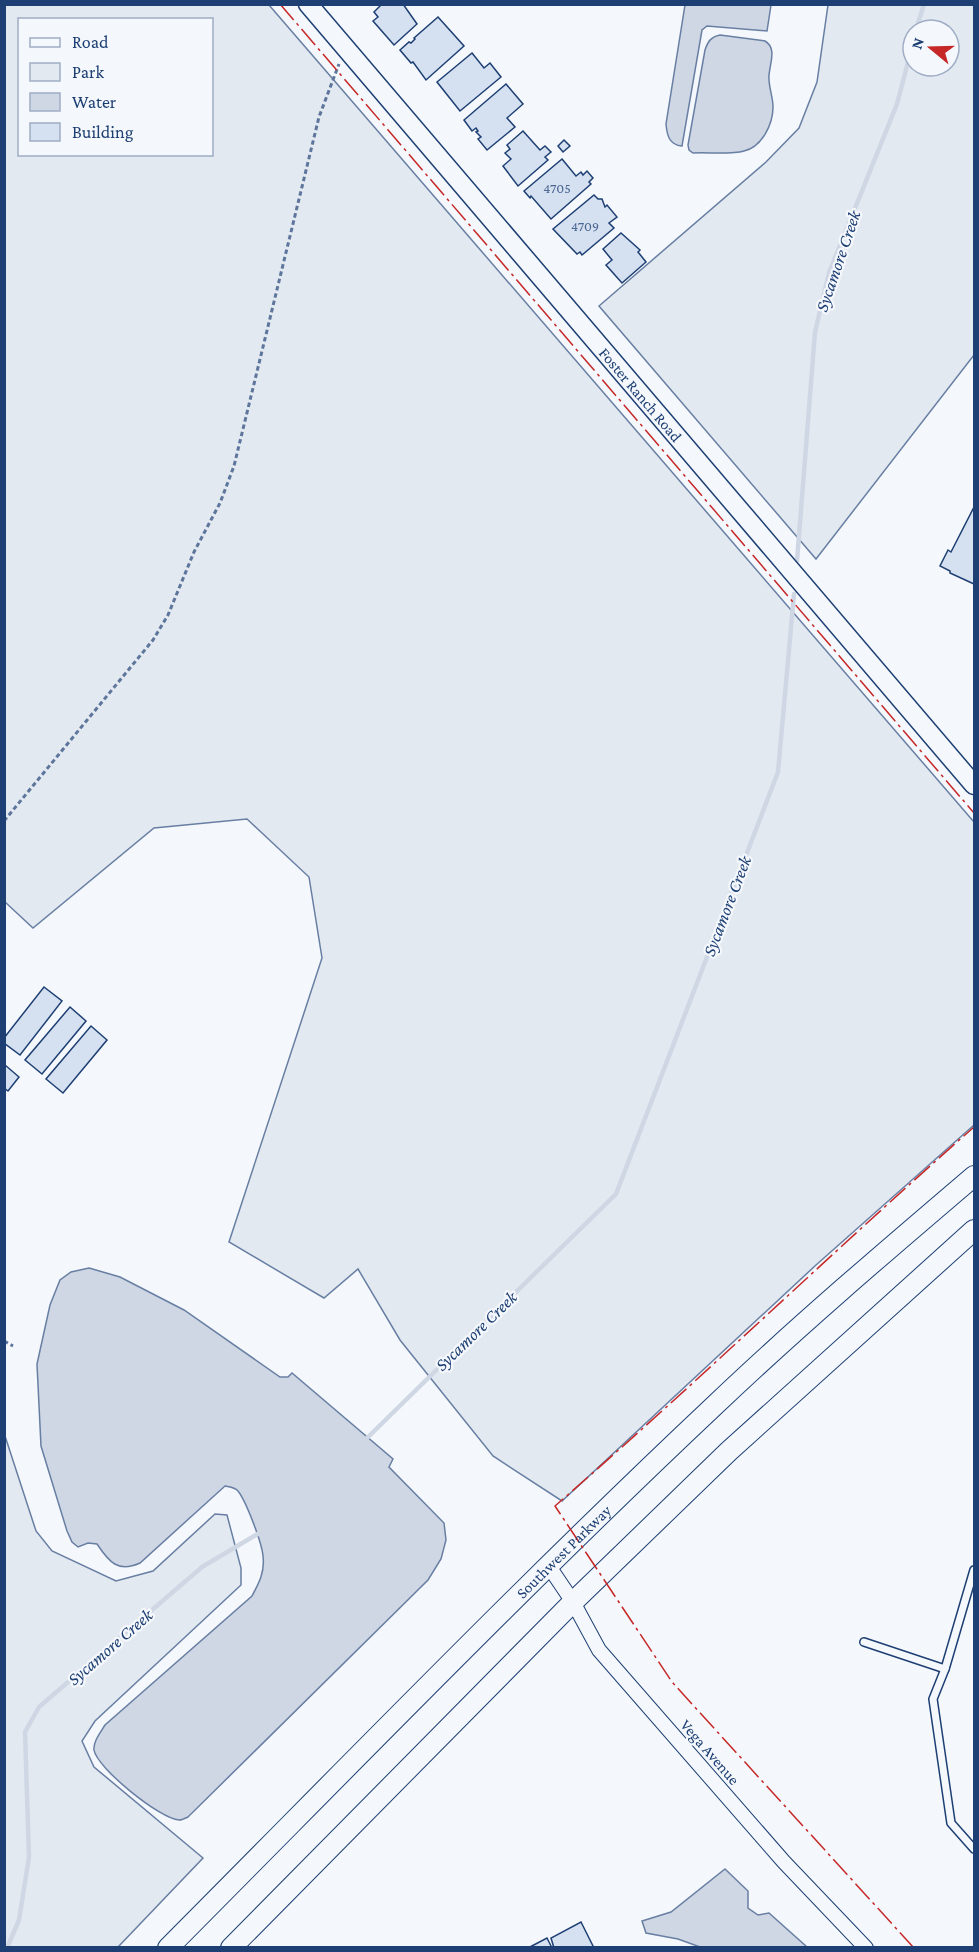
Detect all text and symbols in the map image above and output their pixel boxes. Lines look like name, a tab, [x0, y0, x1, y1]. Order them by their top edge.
legend	[18, 18, 213, 156]
north arrow	[901, 18, 961, 78]
text: Road	[72, 32, 109, 52]
text: N	[907, 35, 927, 51]
text: Park	[72, 62, 104, 82]
text: Water	[72, 92, 117, 112]
text: Building	[72, 122, 134, 142]
house number: 4705	[543, 180, 571, 196]
water label: Sycamore Creek	[811, 207, 865, 314]
house number: 4709	[571, 218, 599, 234]
street label: Foster Ranch Road	[596, 344, 686, 445]
water label: Sycamore Creek	[699, 852, 756, 959]
water label: Sycamore Creek	[431, 1286, 522, 1375]
street label: Southwest Parkway	[512, 1501, 615, 1601]
water label: Sycamore Creek	[64, 1604, 157, 1689]
street label: Vega Avenue	[676, 1716, 743, 1789]

